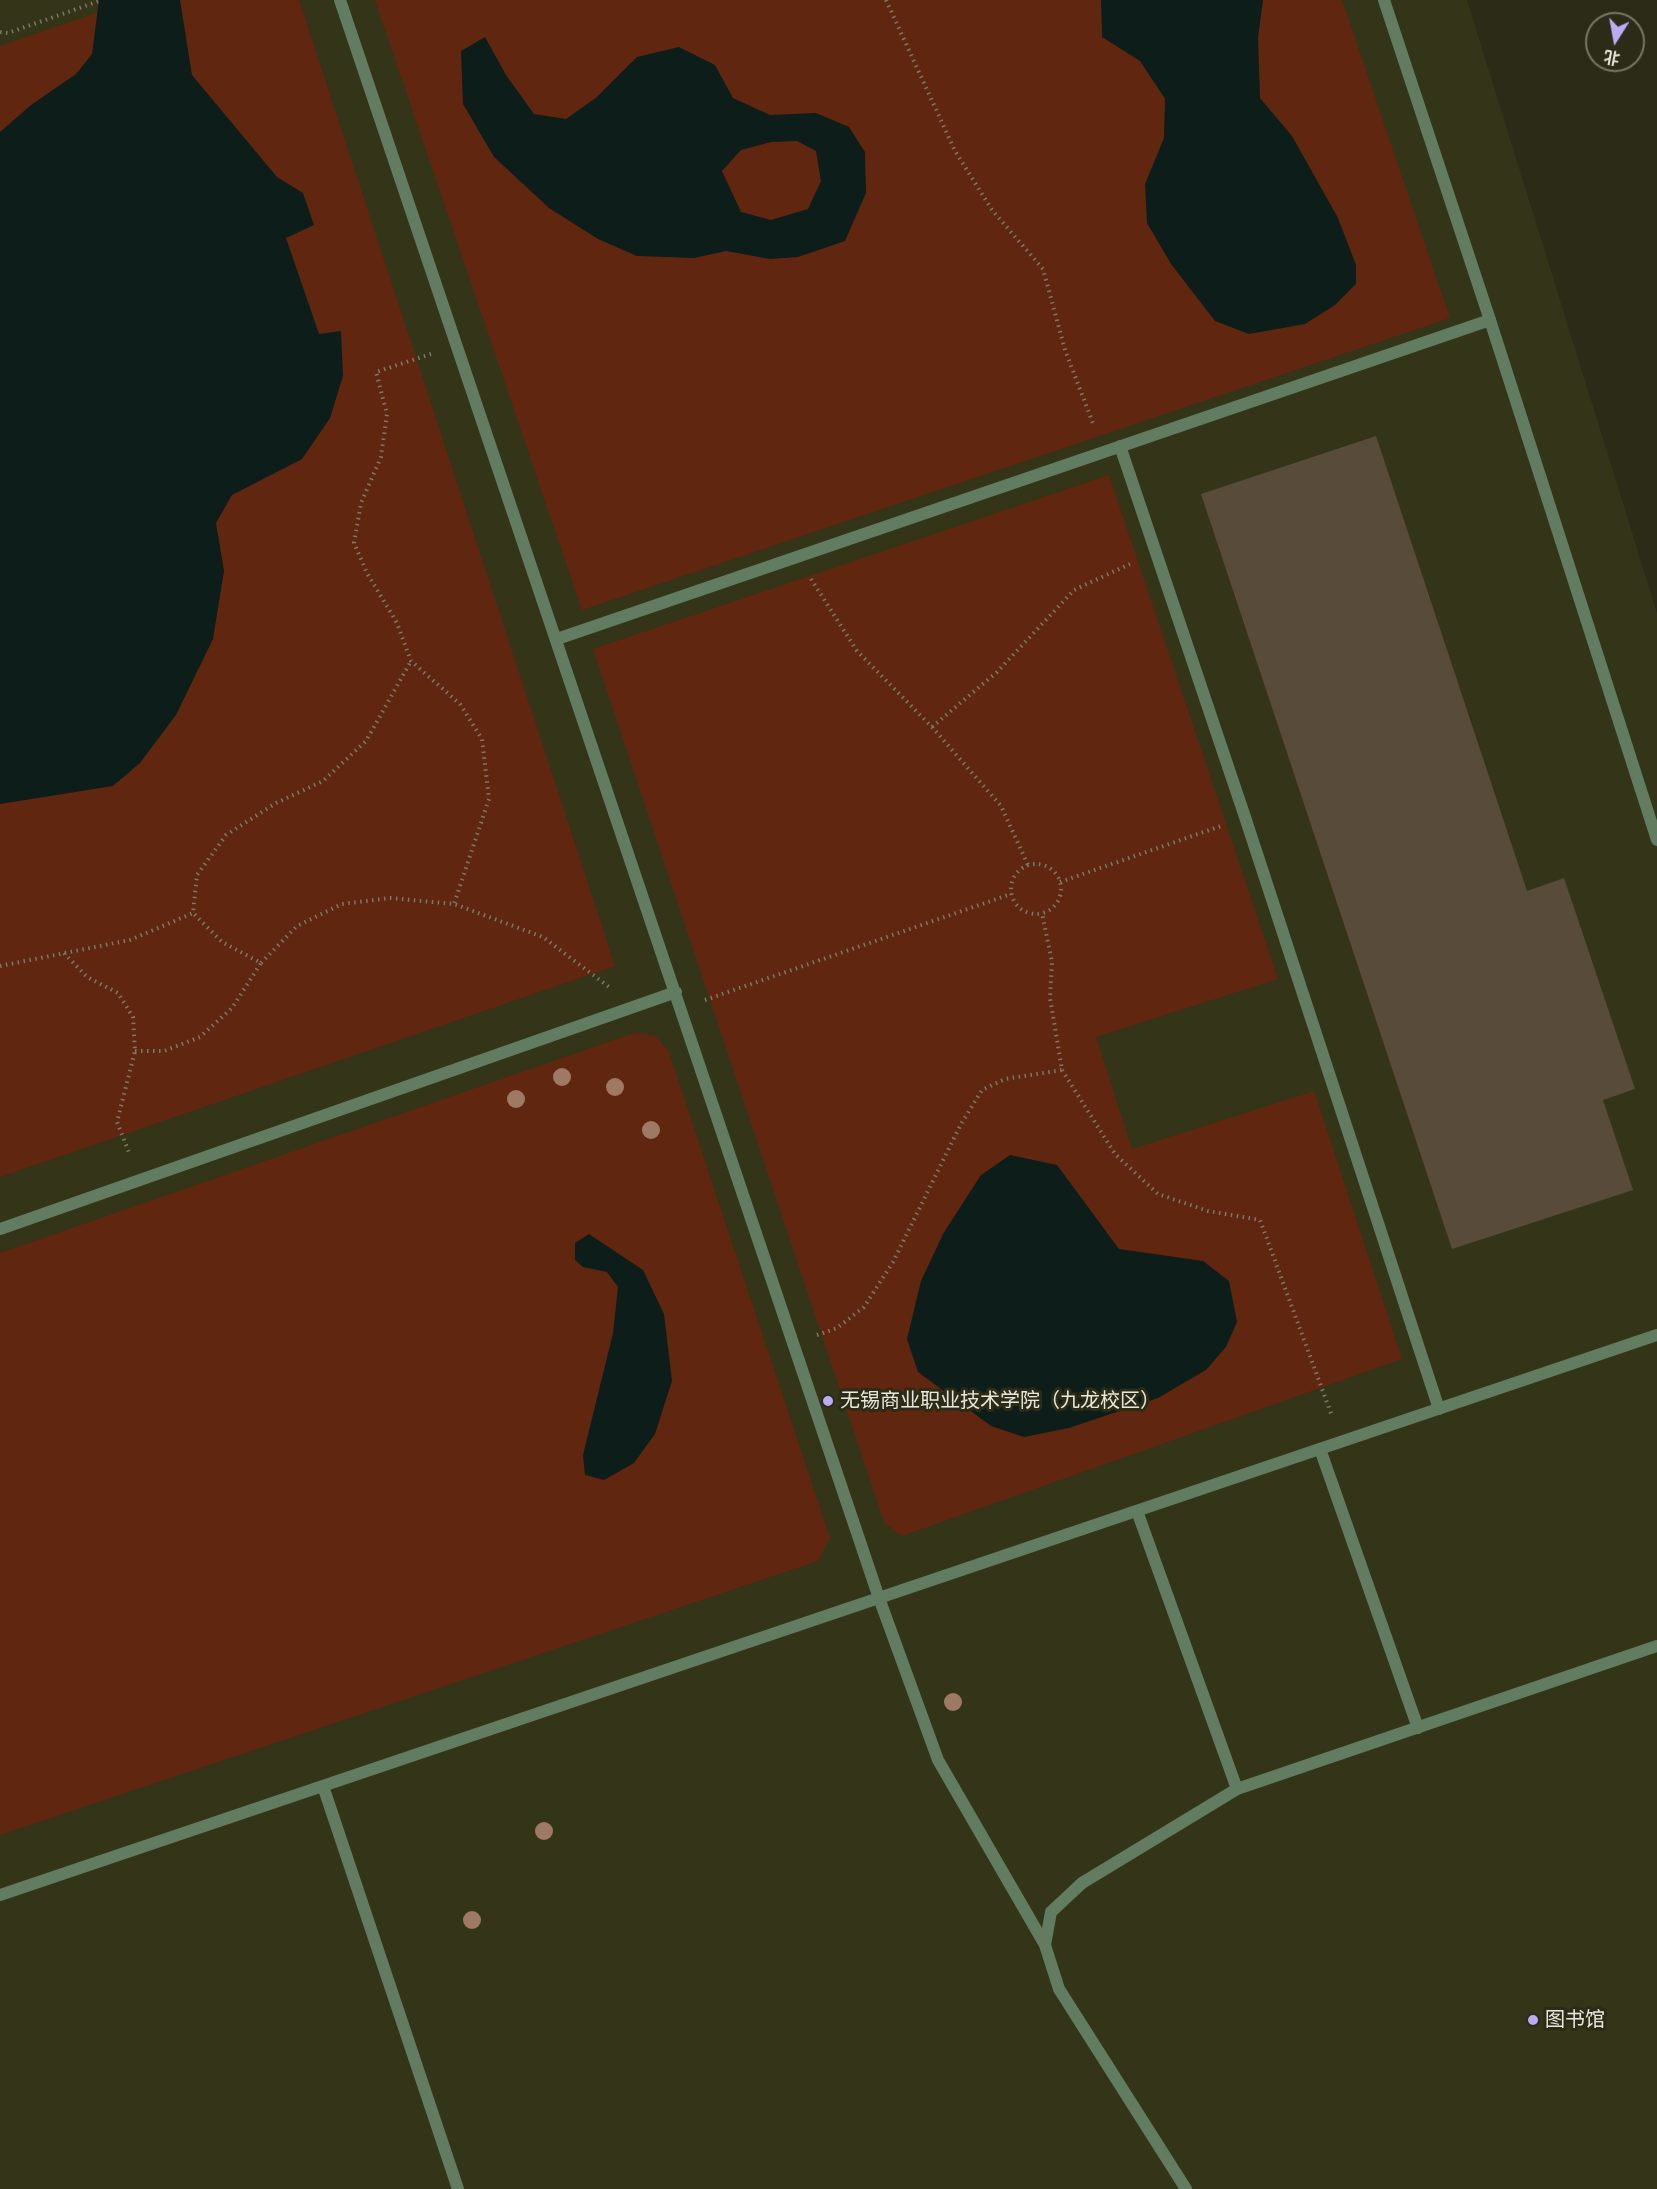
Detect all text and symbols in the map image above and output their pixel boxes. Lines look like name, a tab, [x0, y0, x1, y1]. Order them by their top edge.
north arrow	[1585, 12, 1645, 72]
text: 北	[1602, 46, 1622, 69]
place label: 无锡商业职业技术学院（九龙校区）	[840, 1389, 1160, 1413]
marker: 无锡商业职业技术学院（九龙校区）	[821, 1394, 835, 1408]
place label: 图书馆	[1545, 2008, 1605, 2032]
marker: 图书馆	[1526, 2013, 1540, 2027]

